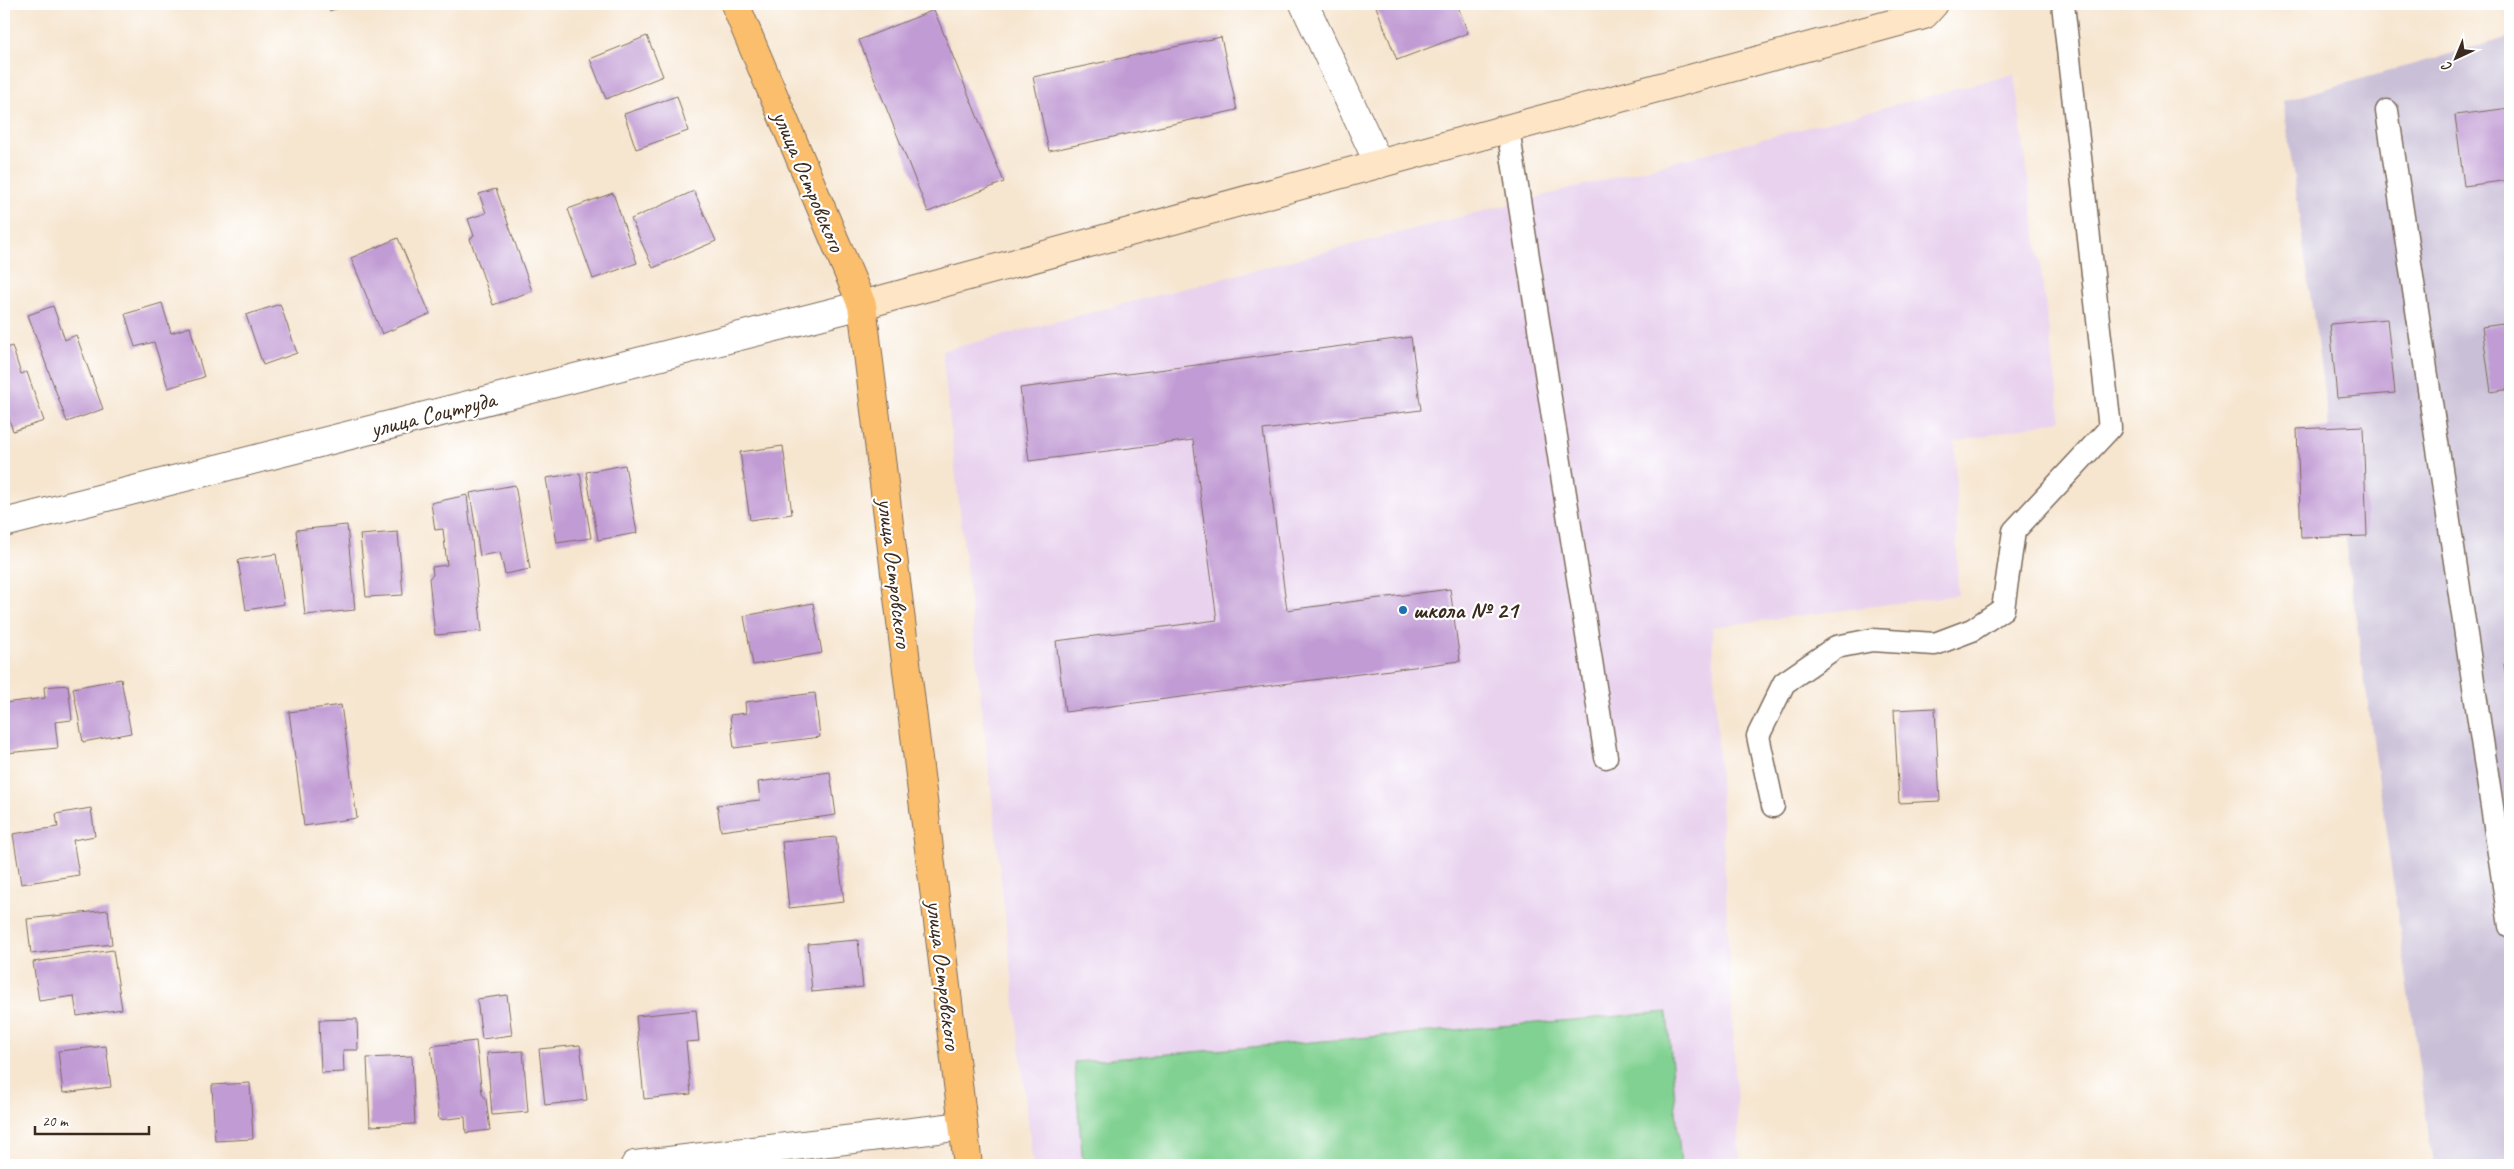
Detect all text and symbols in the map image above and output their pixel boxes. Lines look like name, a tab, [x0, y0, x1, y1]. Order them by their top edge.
north arrow	[2432, 32, 2482, 82]
text: С	[2437, 57, 2456, 75]
street label: улица Островского	[765, 104, 853, 257]
street label: улица Соцтруда	[365, 383, 501, 445]
street label: улица Островского	[871, 495, 919, 651]
place label: школа № 21	[1413, 595, 1521, 625]
marker: школа № 21	[1397, 604, 1409, 616]
street label: улица Островского	[920, 897, 968, 1053]
scale bar	[35, 1104, 149, 1136]
text: 20 m	[42, 1112, 69, 1131]

